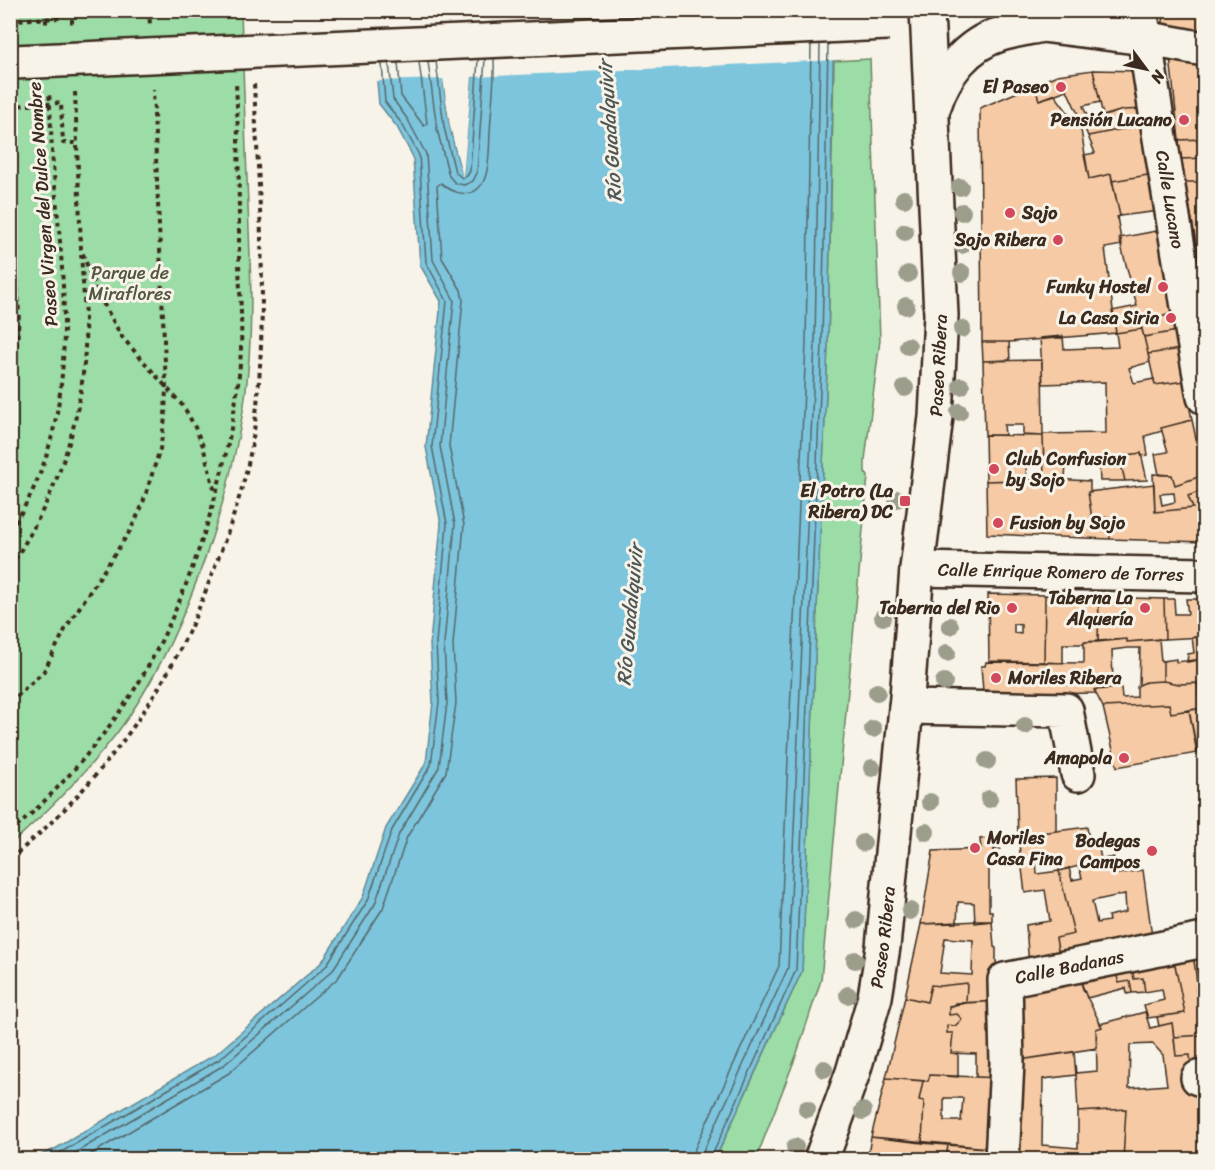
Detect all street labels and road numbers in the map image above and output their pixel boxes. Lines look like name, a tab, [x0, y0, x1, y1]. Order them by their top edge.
street label: Paseo Virgen del Dulce Nombre	[18, 81, 68, 327]
street label: Calle Lucano	[1146, 148, 1194, 251]
street label: Paseo Ribera	[920, 313, 957, 417]
street label: Calle Enrique Romero de Torres	[938, 553, 1185, 591]
street label: Paseo Ribera	[861, 885, 905, 991]
street label: Calle Badanas	[1012, 940, 1128, 994]

